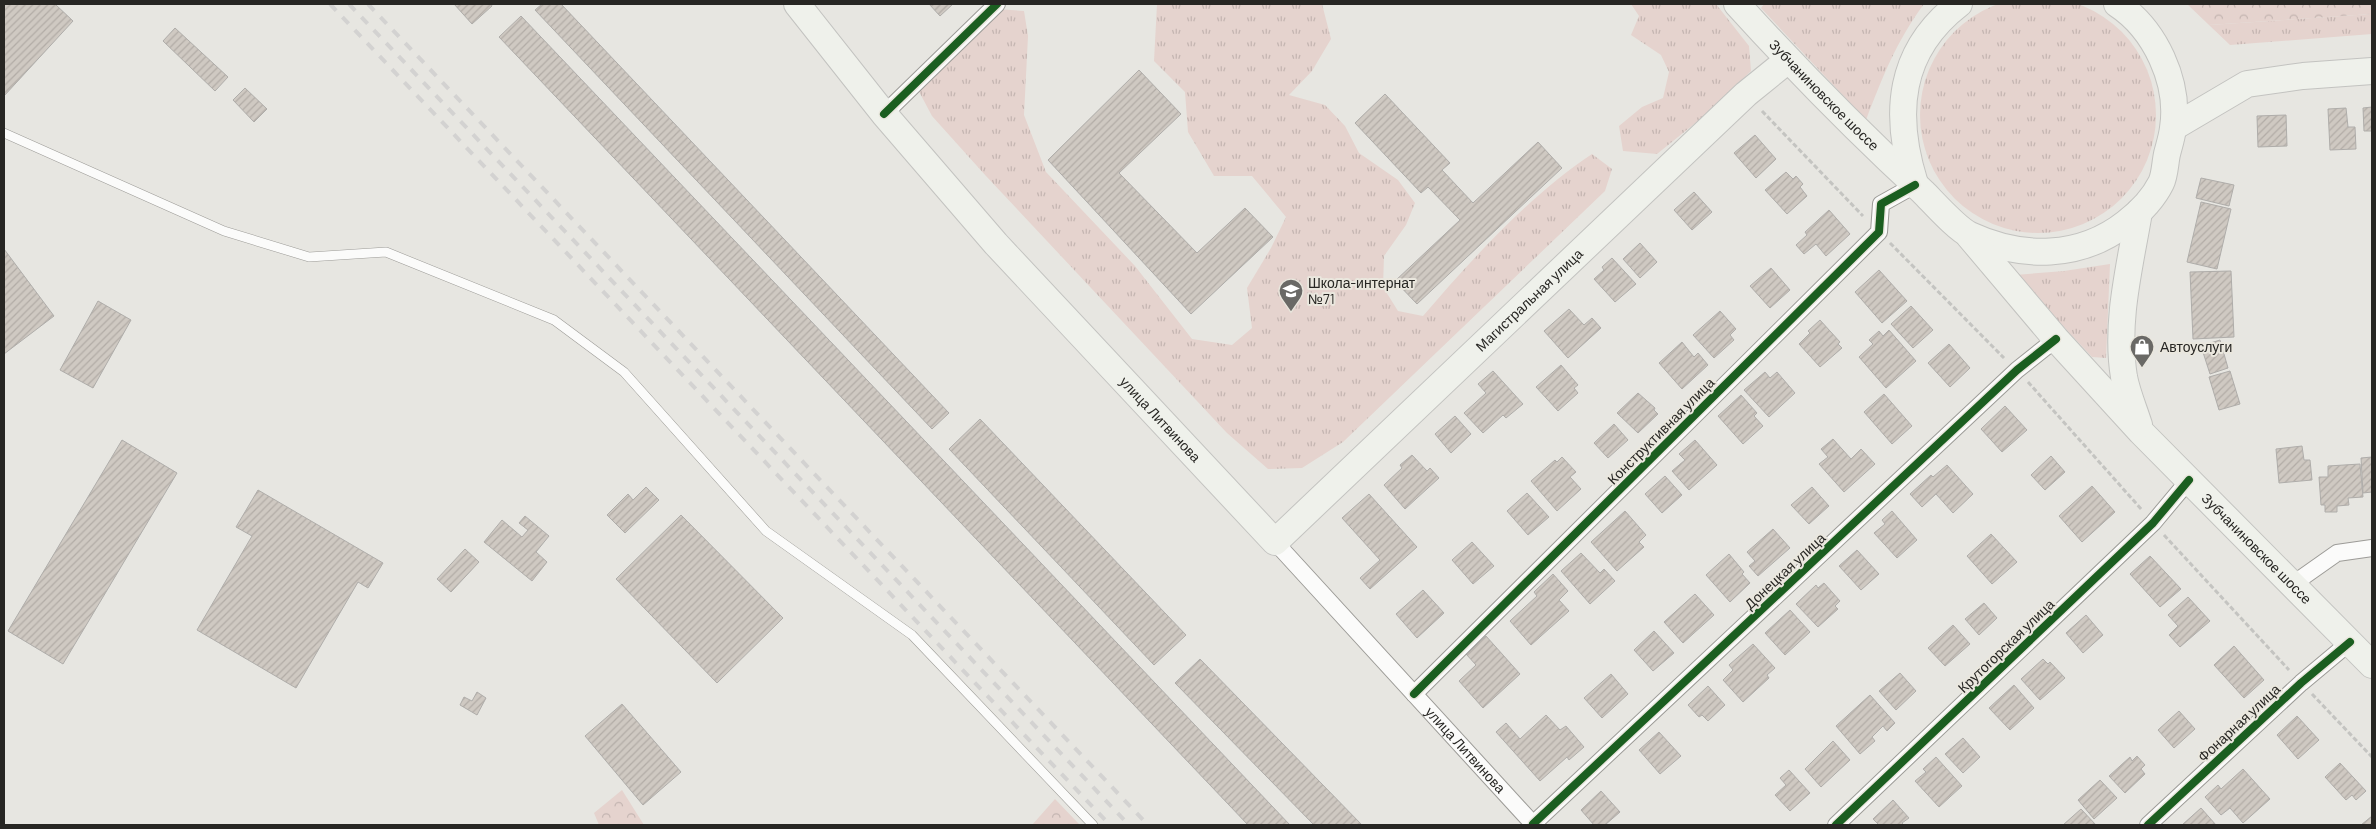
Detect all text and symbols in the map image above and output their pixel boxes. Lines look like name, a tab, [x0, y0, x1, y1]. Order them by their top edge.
street label: Зубчаниновское шоссе	[1766, 36, 1883, 154]
street label: Магистральная улица	[1472, 245, 1586, 355]
place label: Школа-интернат №71	[1308, 274, 1416, 307]
school or university icon: Школа-интернат №71	[1278, 278, 1304, 312]
shop icon: Автоуслуги	[2129, 334, 2155, 368]
place label: Автоуслуги	[2160, 338, 2232, 355]
street label: улица Литвинова	[1116, 373, 1205, 465]
street label: Конструктивная улица	[1604, 374, 1718, 488]
street label: Зубчаниновское шоссе	[2198, 489, 2316, 607]
street label: Донецкая улица	[1741, 529, 1829, 612]
street label: Крутогорская улица	[1954, 595, 2057, 696]
street label: Фонарная улица	[2194, 680, 2283, 765]
street label: улица Литвинова	[1422, 703, 1510, 796]

